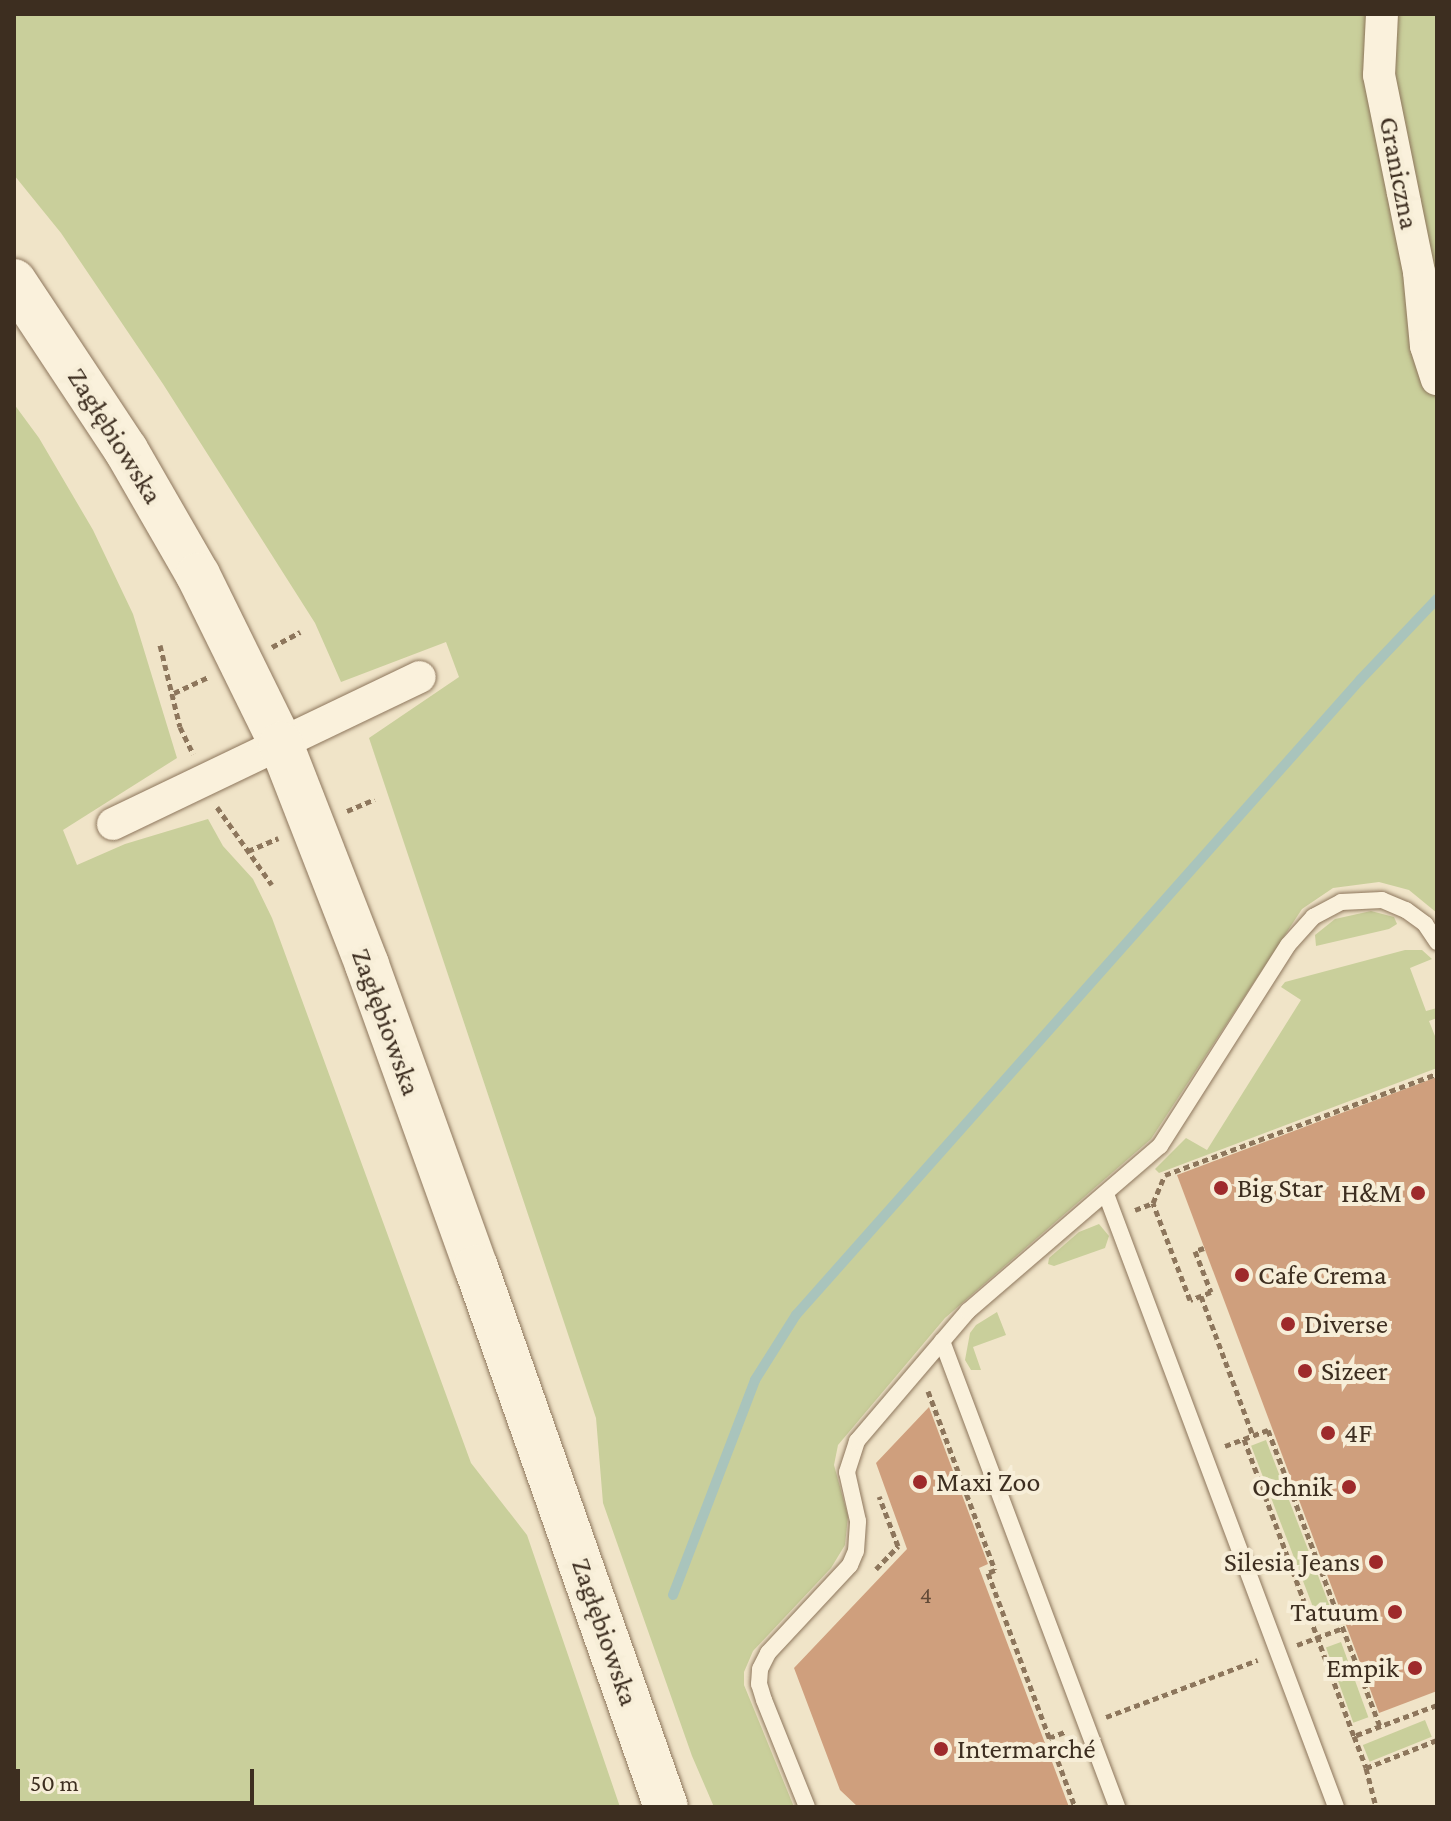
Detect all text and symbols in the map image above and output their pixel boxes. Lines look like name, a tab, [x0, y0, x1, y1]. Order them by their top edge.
street label: Graniczna	[1372, 114, 1426, 232]
street label: Zagłębiowska	[60, 362, 170, 510]
street label: Zagłębiowska	[344, 944, 428, 1100]
place label: Big Star	[1237, 1171, 1324, 1205]
place label: H&M	[1341, 1176, 1402, 1210]
marker: Big Star	[1212, 1179, 1230, 1197]
marker: H&M	[1409, 1184, 1427, 1202]
place label: Cafe Crema	[1258, 1258, 1387, 1292]
marker: Cafe Crema	[1233, 1266, 1251, 1284]
place label: Diverse	[1304, 1307, 1388, 1341]
marker: Diverse	[1279, 1315, 1297, 1333]
place label: Sizeer	[1321, 1354, 1388, 1388]
marker: Sizeer	[1296, 1362, 1314, 1380]
place label: 4F	[1344, 1416, 1372, 1450]
marker: 4F	[1319, 1424, 1337, 1442]
place label: Maxi Zoo	[936, 1465, 1040, 1499]
place label: Ochnik	[1252, 1470, 1333, 1504]
marker: Maxi Zoo	[911, 1473, 929, 1491]
marker: Ochnik	[1340, 1478, 1358, 1496]
place label: Silesia Jeans	[1224, 1545, 1360, 1579]
marker: Silesia Jeans	[1367, 1553, 1385, 1571]
street label: Zagłębiowska	[564, 1554, 646, 1710]
house number: 4	[920, 1581, 932, 1609]
place label: Tatuum	[1290, 1595, 1379, 1629]
marker: Tatuum	[1386, 1603, 1404, 1621]
place label: Empik	[1326, 1651, 1399, 1685]
marker: Empik	[1406, 1659, 1424, 1677]
place label: Intermarché	[957, 1732, 1095, 1766]
marker: Intermarché	[932, 1740, 950, 1758]
scale bar	[20, 1753, 258, 1803]
text: 50 m	[30, 1769, 79, 1796]

